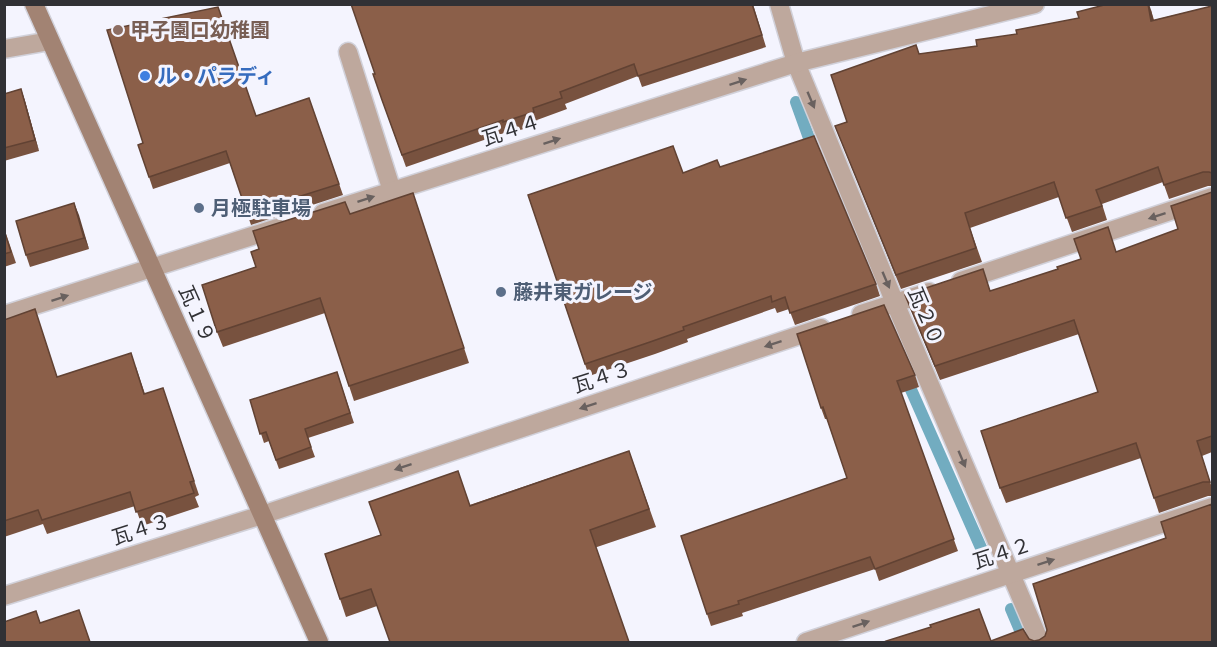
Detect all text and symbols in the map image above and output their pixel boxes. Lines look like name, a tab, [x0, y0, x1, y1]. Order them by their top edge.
place label: 甲子園口幼稚園	[130, 13, 270, 43]
marker: 甲子園口幼稚園	[111, 23, 125, 37]
place label: ル・パラディ	[157, 59, 276, 89]
marker: ル・パラディ	[138, 69, 152, 83]
one-way arrow	[729, 77, 747, 86]
one-way arrow	[806, 91, 816, 109]
street label: 瓦４４	[477, 105, 544, 152]
one-way arrow	[543, 136, 561, 145]
place label: 月極駐車場	[211, 191, 311, 221]
one-way arrow	[357, 194, 375, 204]
marker: 月極駐車場	[192, 201, 206, 215]
one-way arrow	[1148, 211, 1166, 221]
one-way arrow	[881, 271, 891, 289]
place label: 藤井東ガレージ	[513, 275, 653, 305]
street label: 瓦１９	[173, 280, 225, 347]
street label: 瓦２０	[902, 282, 953, 349]
marker: 藤井東ガレージ	[494, 285, 508, 299]
one-way arrow	[51, 292, 69, 302]
one-way arrow	[764, 340, 782, 349]
street label: 瓦４３	[568, 352, 635, 399]
one-way arrow	[579, 401, 597, 411]
one-way arrow	[958, 450, 967, 468]
one-way arrow	[394, 463, 412, 473]
street label: 瓦４３	[107, 504, 174, 551]
street label: 瓦４２	[968, 528, 1035, 575]
one-way arrow	[1037, 557, 1055, 566]
one-way arrow	[852, 619, 870, 628]

